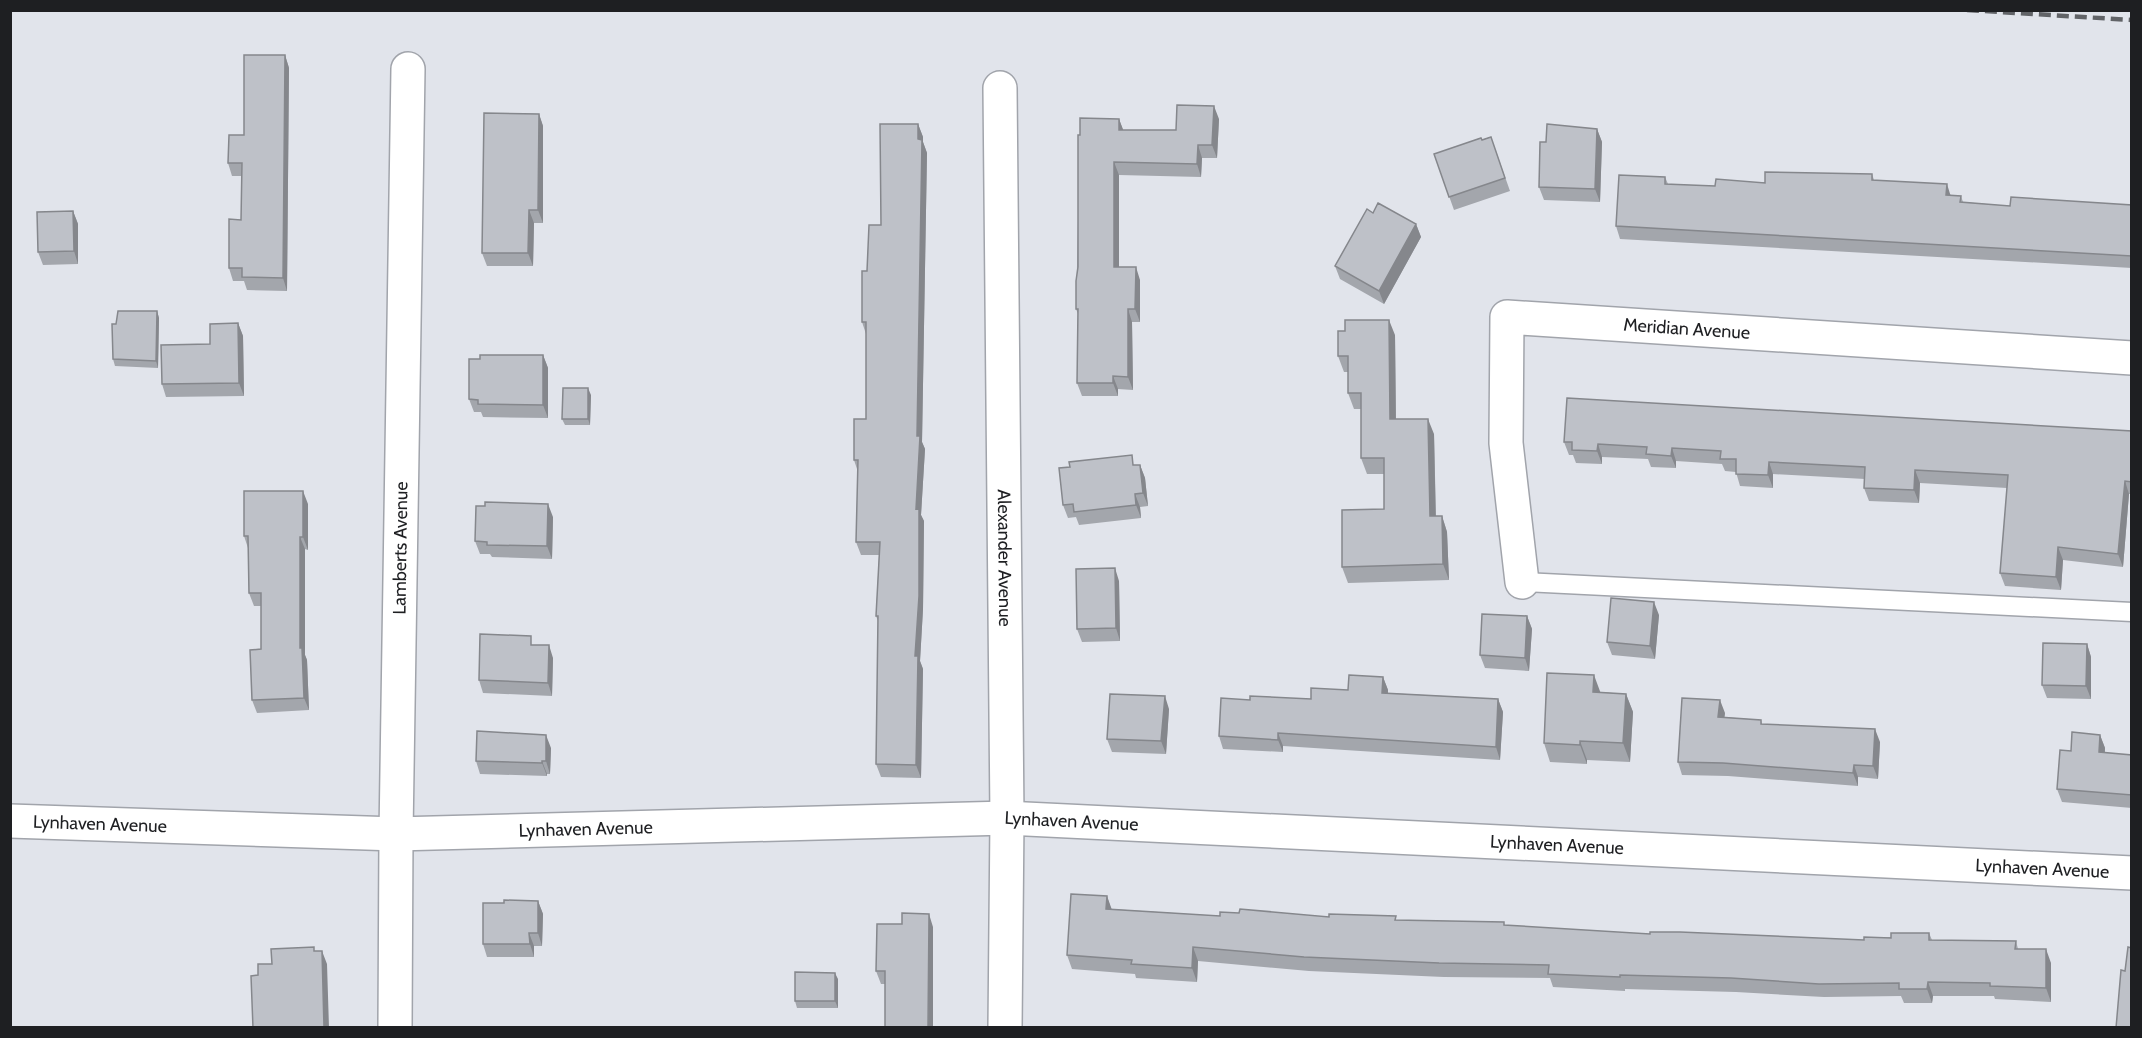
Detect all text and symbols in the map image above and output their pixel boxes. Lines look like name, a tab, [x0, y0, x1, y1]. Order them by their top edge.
street label: Meridian Avenue	[1623, 314, 1751, 344]
street label: Lamberts Avenue	[388, 481, 413, 615]
street label: Alexander Avenue	[993, 489, 1016, 627]
street label: Lynhaven Avenue	[1004, 807, 1139, 835]
street label: Lynhaven Avenue	[33, 811, 167, 837]
street label: Lynhaven Avenue	[518, 816, 653, 842]
street label: Lynhaven Avenue	[1489, 831, 1624, 859]
street label: Lynhaven Avenue	[1975, 854, 2110, 883]

